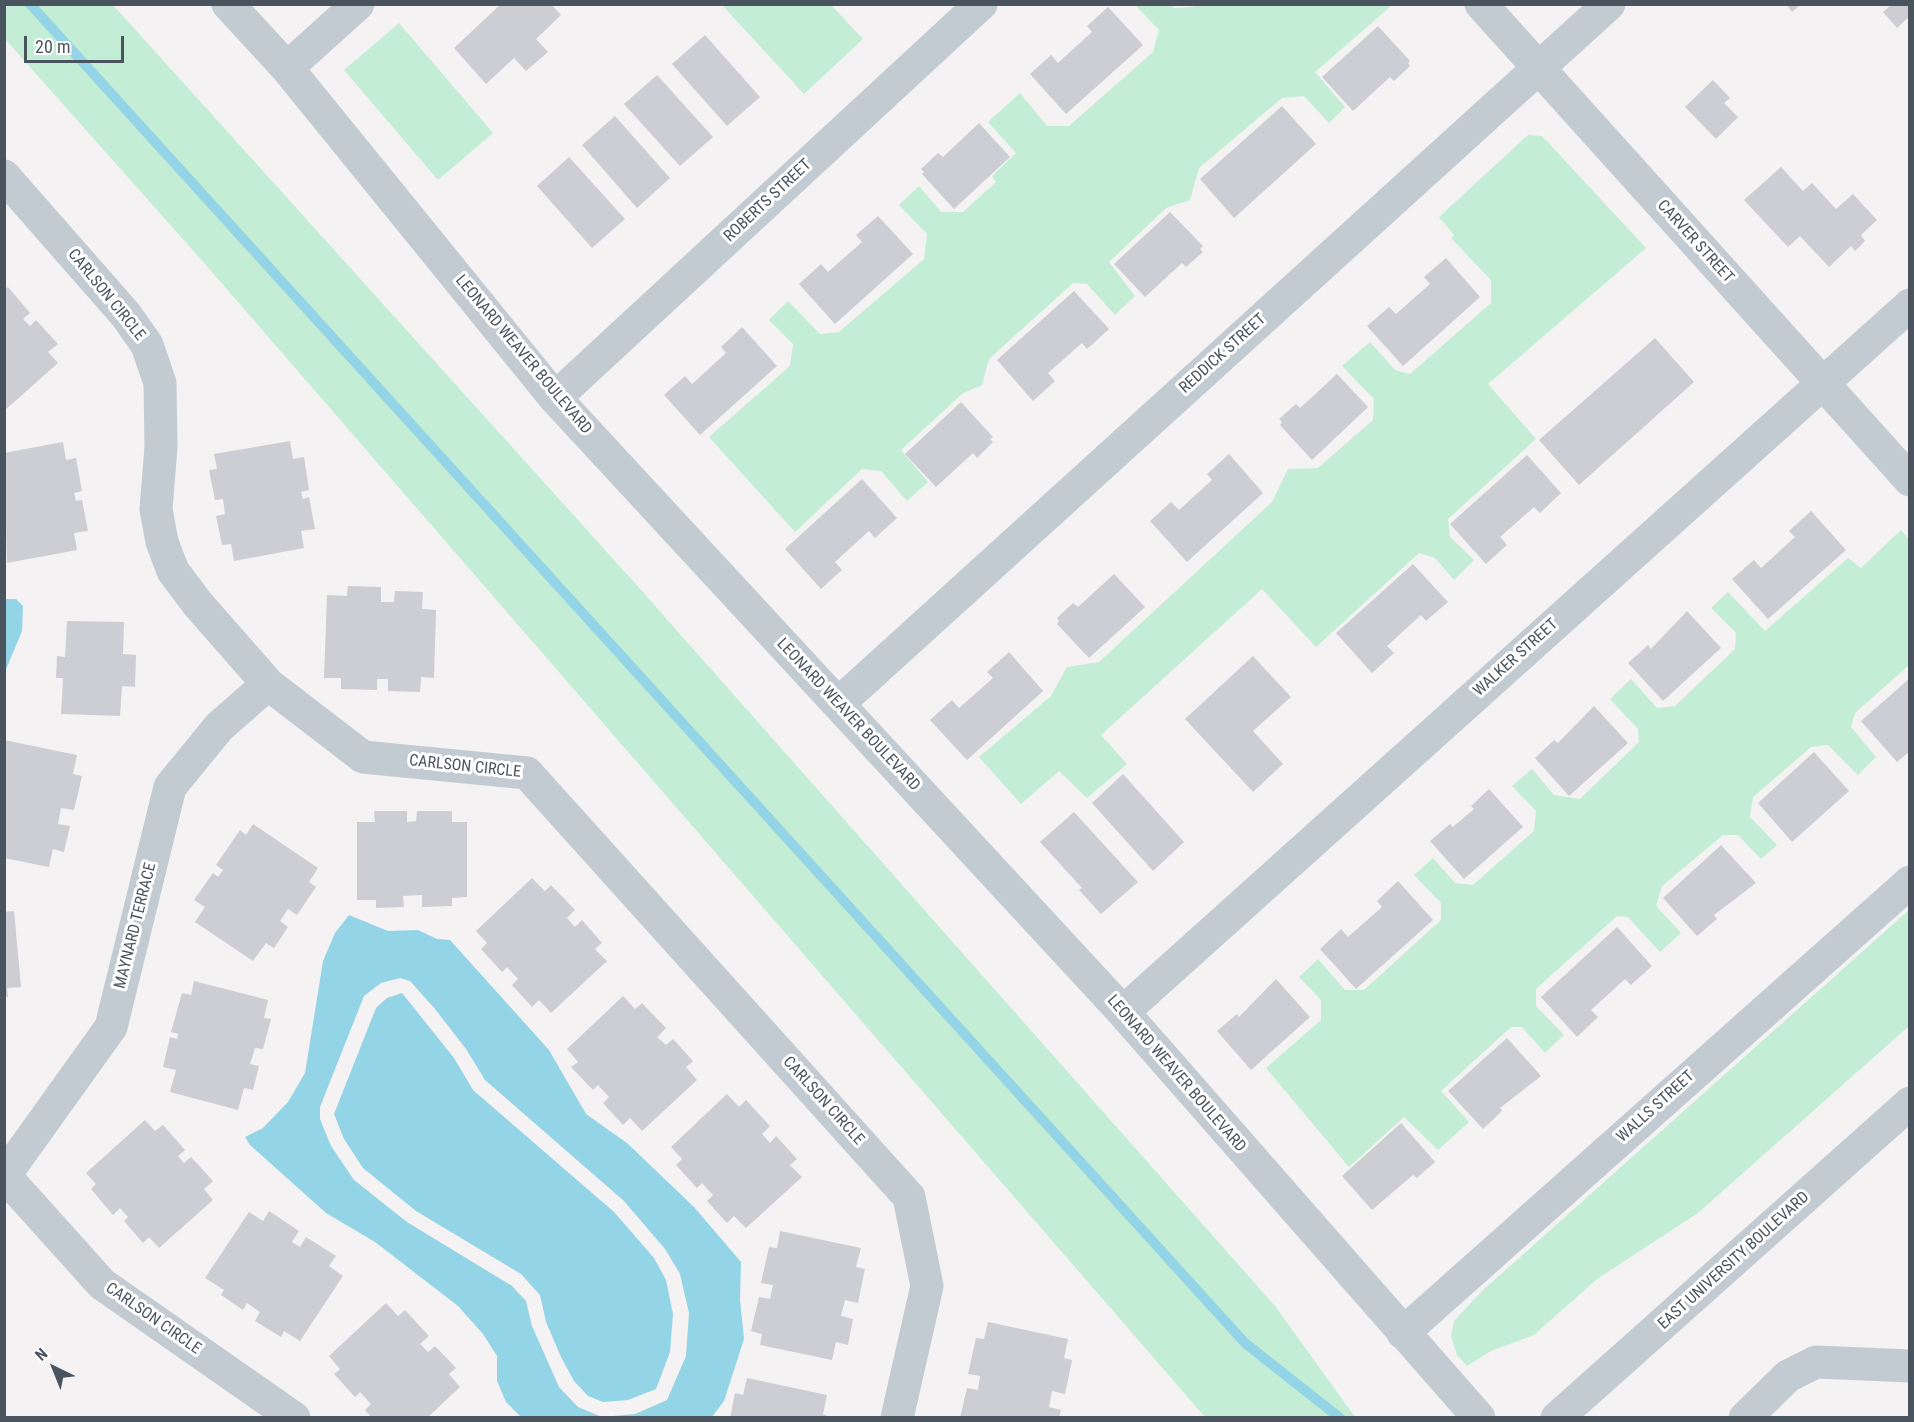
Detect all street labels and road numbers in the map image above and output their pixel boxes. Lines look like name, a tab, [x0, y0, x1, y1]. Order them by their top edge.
street label: ROBERTS STREET	[720, 156, 816, 246]
street label: CARVER STREET	[1653, 196, 1737, 288]
street label: CARLSON CIRCLE	[63, 245, 149, 345]
street label: LEONARD WEAVER BOULEVARD	[451, 272, 595, 438]
street label: REDDICK STREET	[1176, 310, 1270, 398]
street label: WALKER STREET	[1470, 615, 1562, 701]
street label: LEONARD WEAVER BOULEVARD	[772, 635, 924, 795]
street label: CARLSON CIRCLE	[408, 752, 522, 782]
street label: MAYNARD TERRACE	[111, 861, 161, 991]
street label: LEONARD WEAVER BOULEVARD	[1103, 992, 1249, 1156]
street label: CARLSON CIRCLE	[778, 1053, 868, 1149]
street label: WALLS STREET	[1613, 1067, 1699, 1147]
street label: EAST UNIVERSITY BOULEVARD	[1655, 1188, 1813, 1334]
street label: CARLSON CIRCLE	[102, 1279, 204, 1359]

